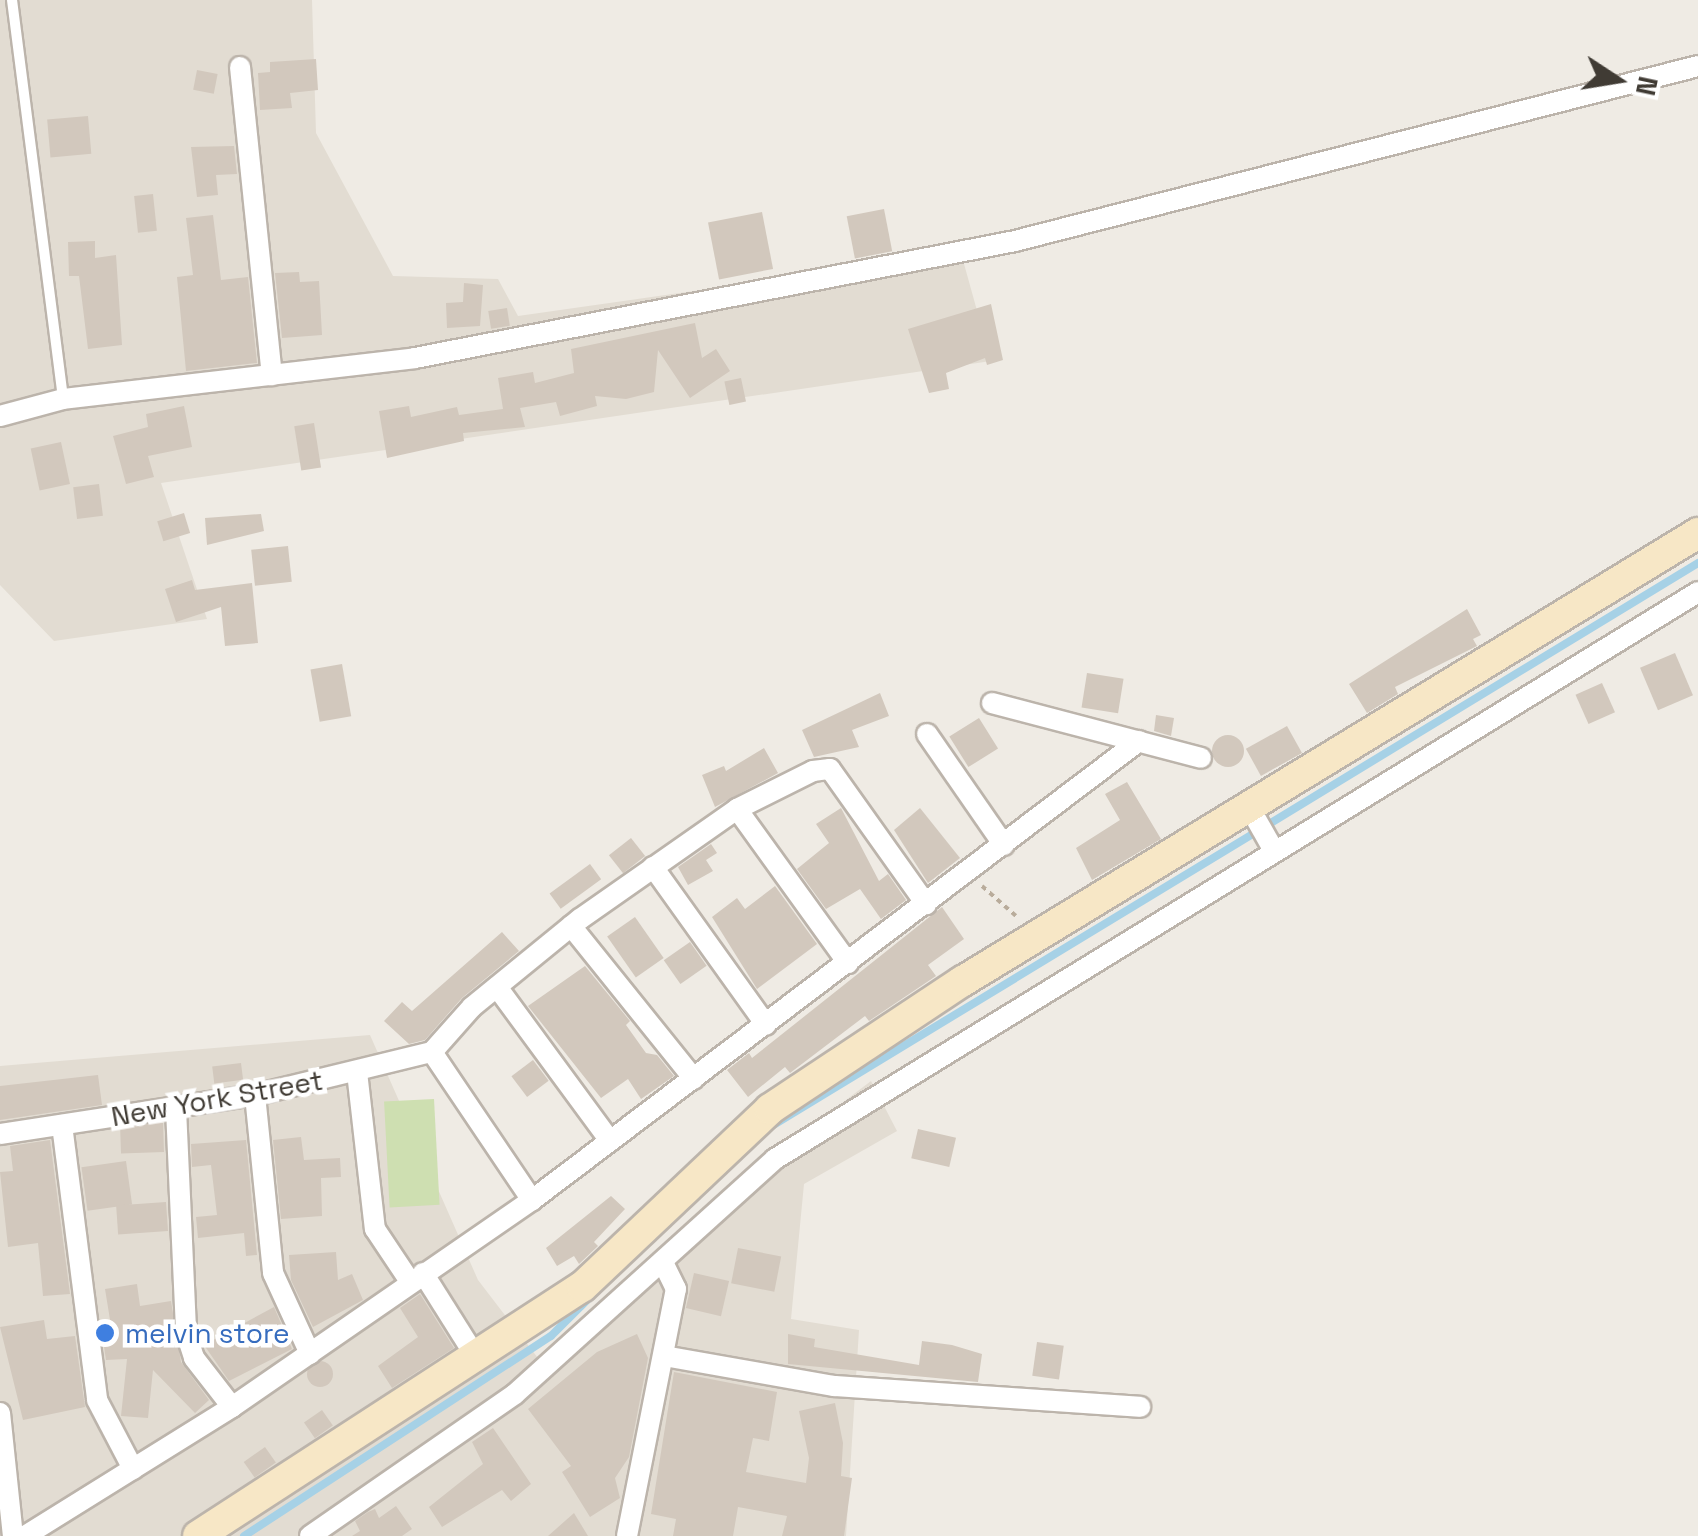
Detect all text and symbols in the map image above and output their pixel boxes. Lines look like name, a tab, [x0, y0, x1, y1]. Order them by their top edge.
north arrow	[1568, 30, 1668, 130]
text: N	[1628, 73, 1667, 99]
street label: New York Street	[108, 1063, 326, 1133]
place label: melvin store	[125, 1316, 290, 1350]
marker: melvin store	[94, 1322, 116, 1344]

